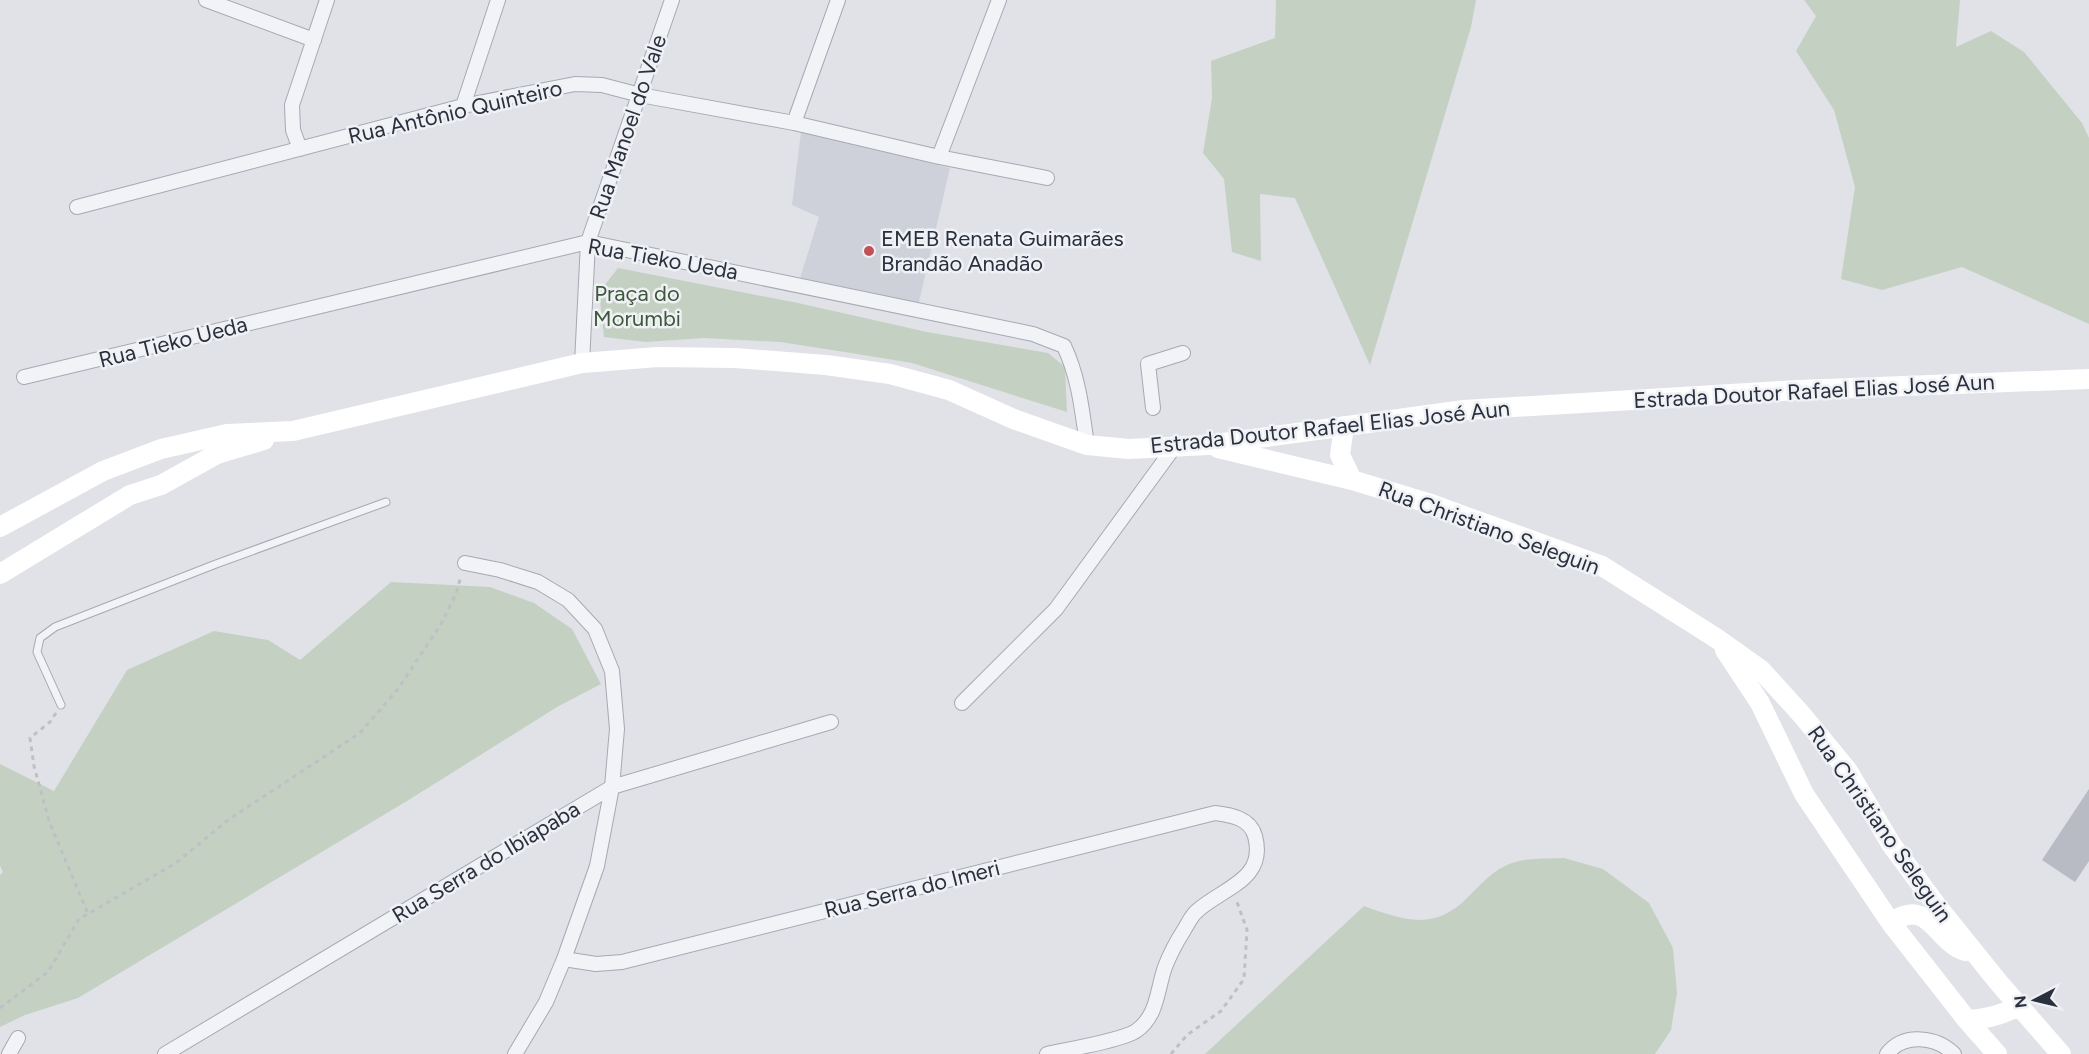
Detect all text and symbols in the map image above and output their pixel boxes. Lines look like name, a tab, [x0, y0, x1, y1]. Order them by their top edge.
street label: Rua Manoel do Vale	[584, 31, 672, 223]
street label: Rua Antônio Quinteiro	[345, 74, 565, 150]
place label: EMEB Renata Guimarães Brandão Anadão	[881, 225, 1124, 277]
street label: Rua Tieko Ueda	[586, 232, 740, 286]
marker: EMEB Renata Guimarães Brandão Anadão	[862, 244, 876, 258]
park label: Praça do Morumbi	[593, 280, 681, 332]
street label: Rua Tieko Ueda	[96, 310, 250, 374]
street label: Estrada Doutor Rafael Elias José Aun	[1633, 368, 1995, 414]
street label: Estrada Doutor Rafael Elias José Aun	[1149, 395, 1511, 459]
street label: Rua Christiano Seleguin	[1375, 475, 1603, 581]
street label: Rua Christiano Seleguin	[1802, 721, 1958, 927]
street label: Rua Serra do Ibiapaba	[387, 795, 585, 929]
street label: Rua Serra do Imeri	[821, 854, 1003, 924]
north arrow	[2005, 970, 2065, 1030]
text: N	[2010, 994, 2031, 1009]

